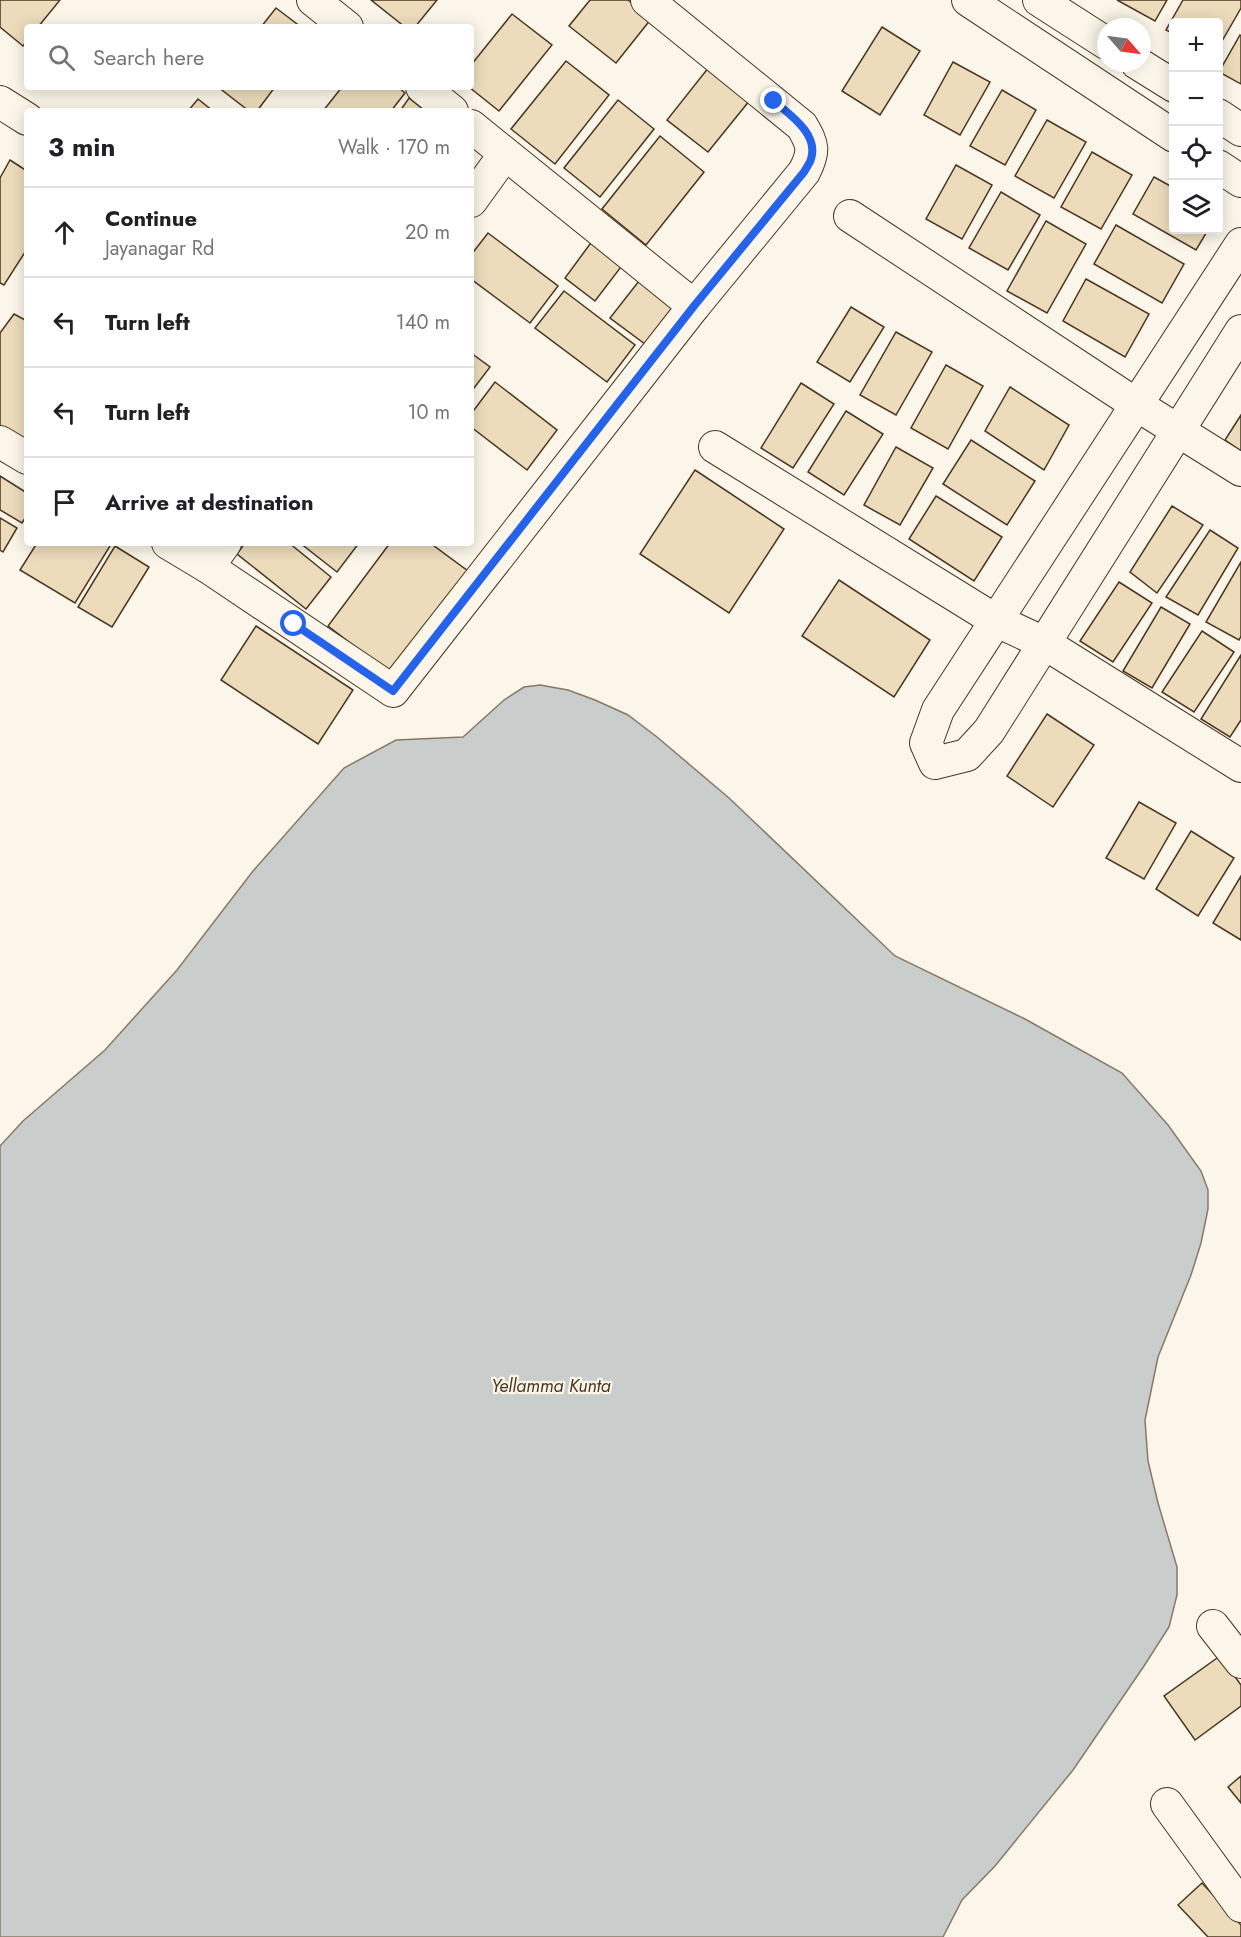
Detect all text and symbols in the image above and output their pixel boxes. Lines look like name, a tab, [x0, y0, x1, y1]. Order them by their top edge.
north arrow	[1097, 18, 1151, 72]
map controls	[1169, 18, 1223, 234]
button: +	[1169, 18, 1223, 72]
search box	[24, 24, 474, 90]
icon: search	[45, 41, 78, 74]
text: Search here	[93, 41, 204, 73]
button: −	[1169, 72, 1223, 126]
route end	[760, 87, 786, 113]
button: locate	[1169, 126, 1223, 180]
text: 3 min	[48, 128, 115, 166]
text: Walk · 170 m	[338, 133, 450, 162]
button: layers	[1169, 180, 1223, 234]
text: Continue	[105, 202, 197, 234]
icon: ahead	[48, 216, 81, 249]
text: 20 m	[405, 218, 450, 247]
text: Jayanagar Rd	[105, 234, 214, 263]
icon: left	[48, 306, 81, 339]
text: Turn left	[105, 306, 190, 338]
text: 140 m	[396, 308, 450, 337]
icon: left	[48, 396, 81, 429]
text: Turn left	[105, 396, 190, 428]
text: 10 m	[407, 398, 450, 427]
icon: arrive	[48, 486, 81, 519]
text: Arrive at destination	[105, 486, 314, 518]
route start	[280, 610, 306, 636]
water label: Yellamma Kunta	[491, 1373, 611, 1399]

